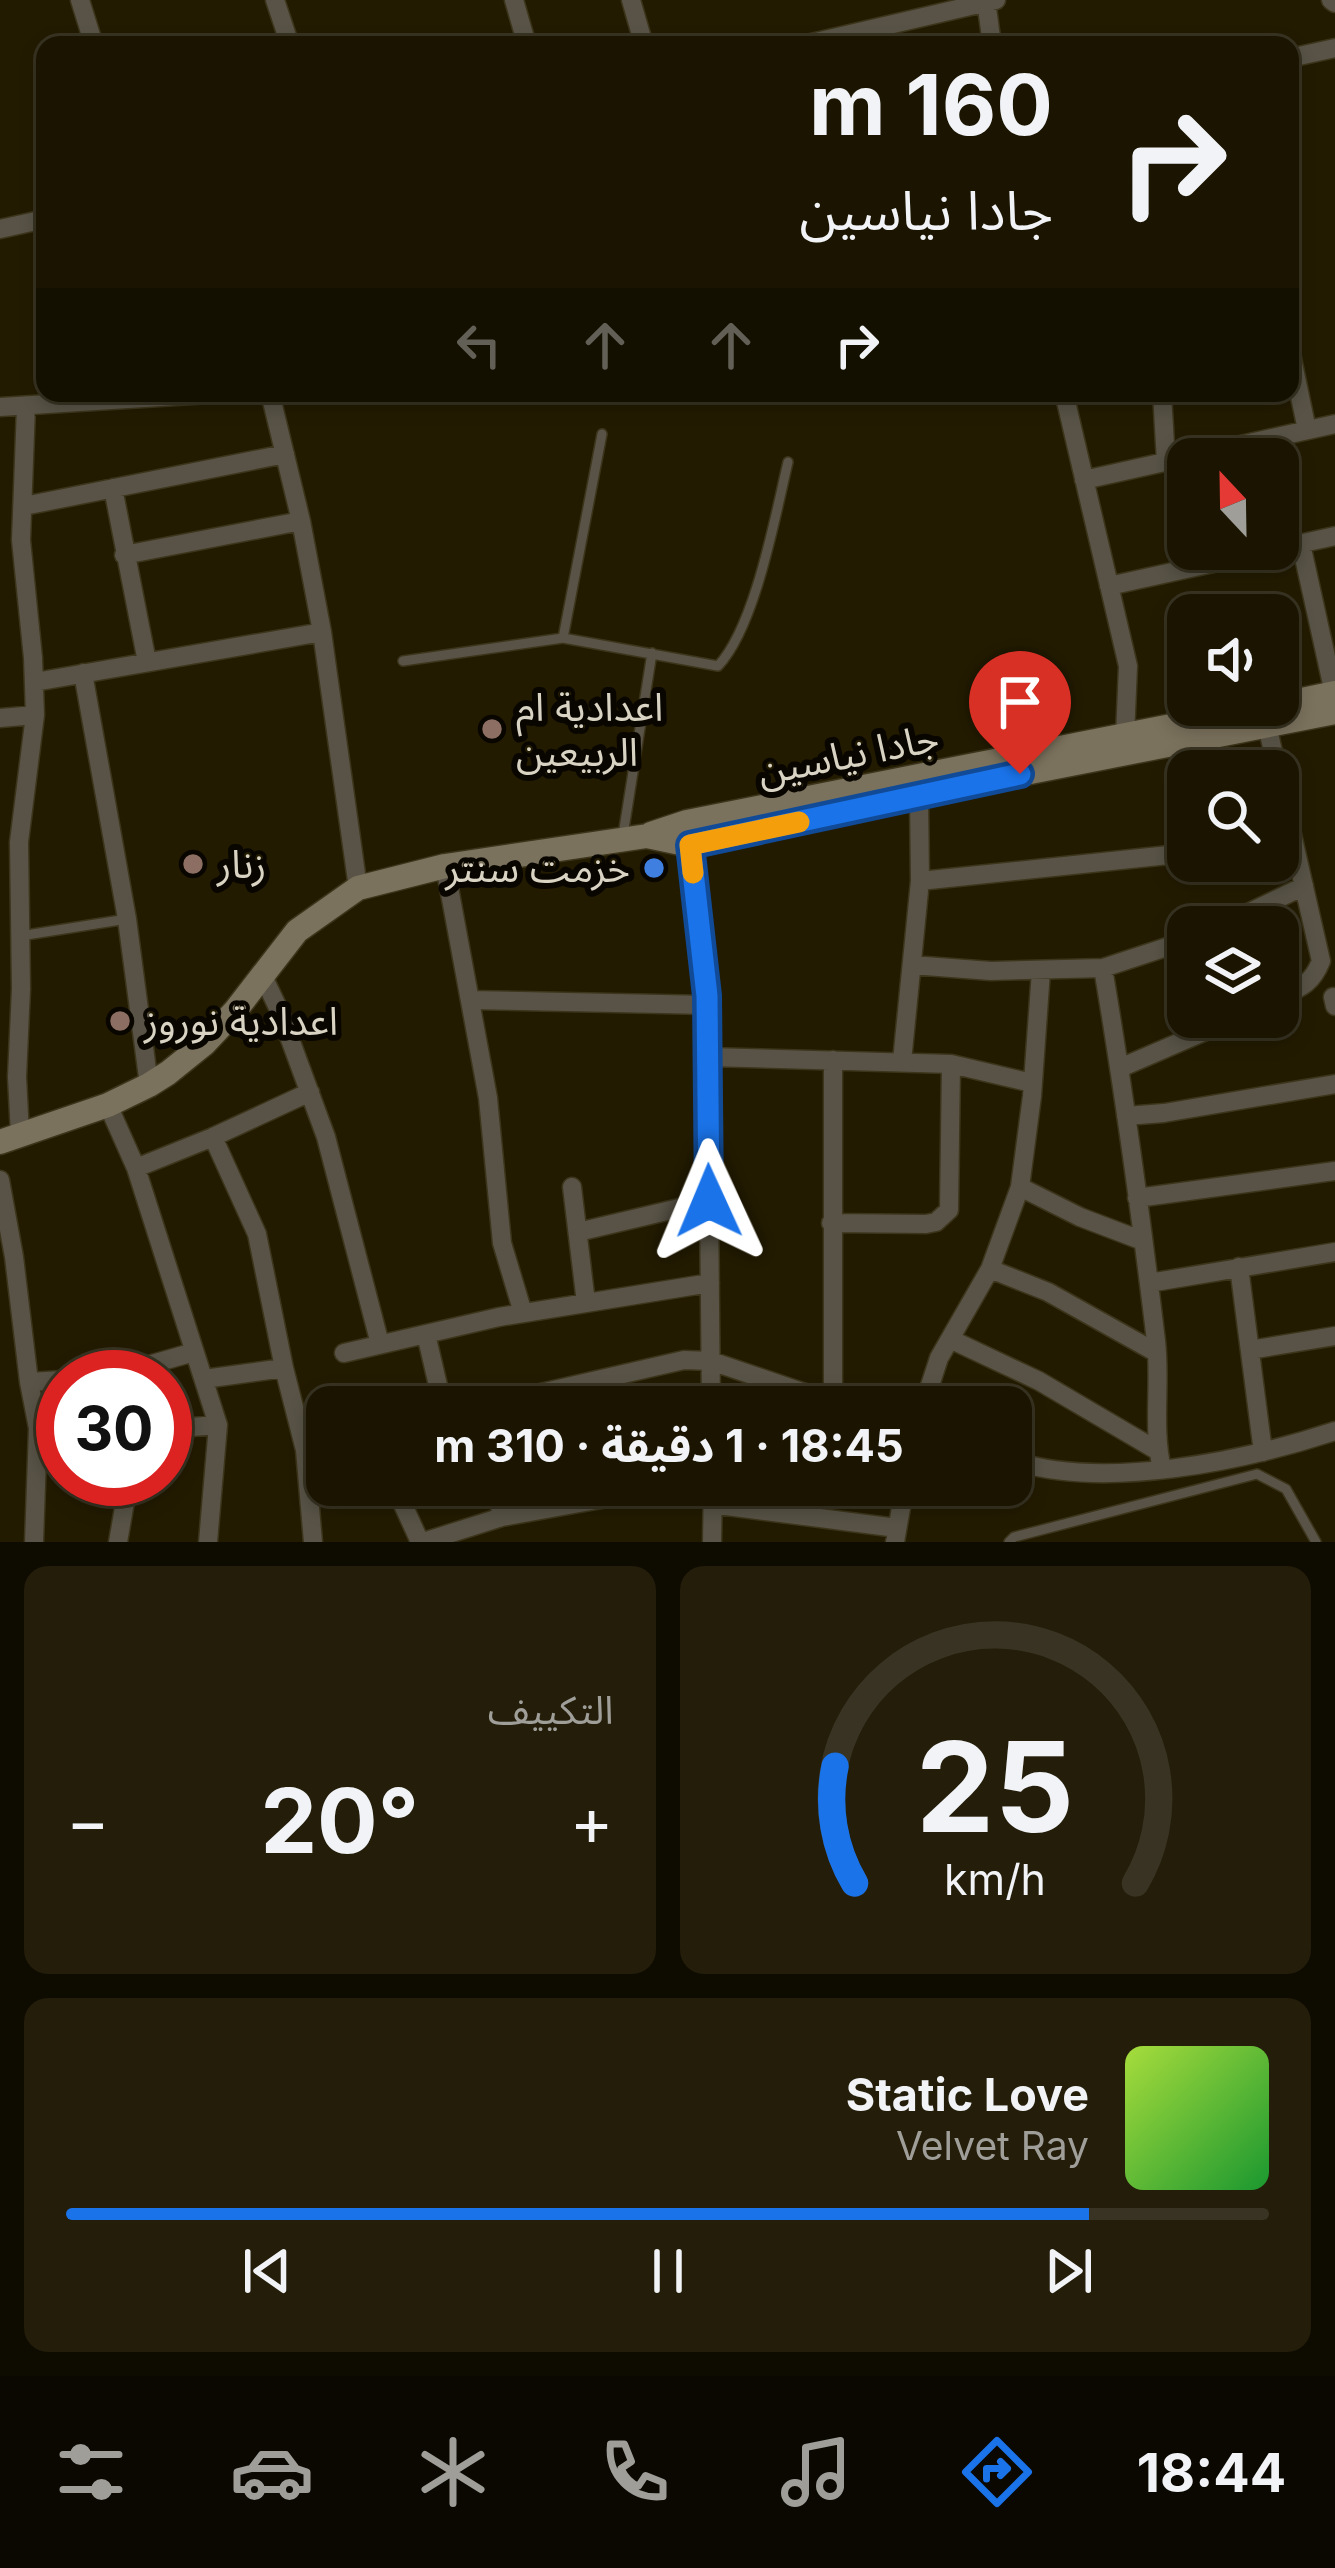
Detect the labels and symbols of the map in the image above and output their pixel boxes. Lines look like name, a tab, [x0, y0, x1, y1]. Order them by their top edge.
north arrow	[1167, 438, 1299, 570]
pin	[969, 651, 1071, 774]
place label: اعدادية ام الربيعين	[516, 683, 663, 775]
street label: جادا نیاسین	[754, 713, 942, 794]
marker: اعدادية ام الربيعين	[479, 716, 505, 742]
place label: زنار	[216, 840, 266, 887]
place label: خزمت سنتر	[444, 844, 630, 891]
marker: زنار	[180, 851, 206, 877]
marker: خزمت سنتر	[641, 855, 667, 881]
place label: اعدادية نوروز	[143, 997, 338, 1044]
marker: اعدادية نوروز	[107, 1008, 133, 1034]
position arrow	[646, 1138, 772, 1264]
speed limit sign: 30	[36, 1350, 192, 1506]

